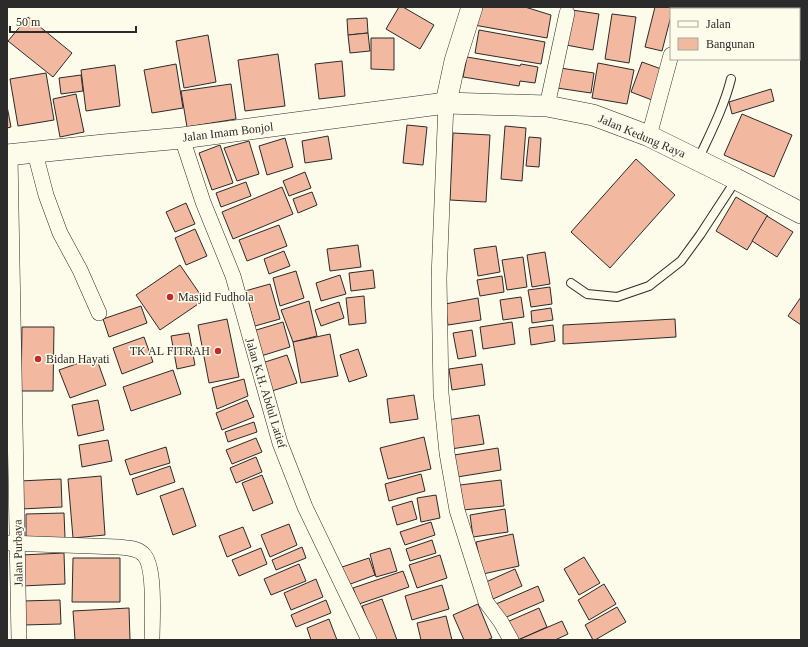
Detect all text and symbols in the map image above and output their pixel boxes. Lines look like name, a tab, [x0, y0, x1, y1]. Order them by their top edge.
scale bar	[10, 8, 136, 34]
legend	[670, 8, 800, 60]
text: 50 m	[16, 15, 41, 29]
text: Jalan	[706, 17, 731, 31]
text: Bangunan	[706, 37, 755, 51]
street label: Jalan Kedung Raya	[596, 111, 688, 161]
street label: Jalan Imam Bonjol	[182, 119, 275, 145]
place label: Masjid Fudhola	[178, 290, 254, 304]
marker: Masjid Fudhola	[165, 292, 175, 302]
street label: Jalan K.H. Abdul Latief	[242, 336, 290, 450]
place label: TK AL FITRAH	[130, 344, 210, 358]
marker: TK AL FITRAH	[213, 346, 223, 356]
place label: Bidan Hayati	[46, 352, 110, 366]
marker: Bidan Hayati	[33, 354, 43, 364]
street label: Jalan Purbaya	[10, 519, 26, 587]

